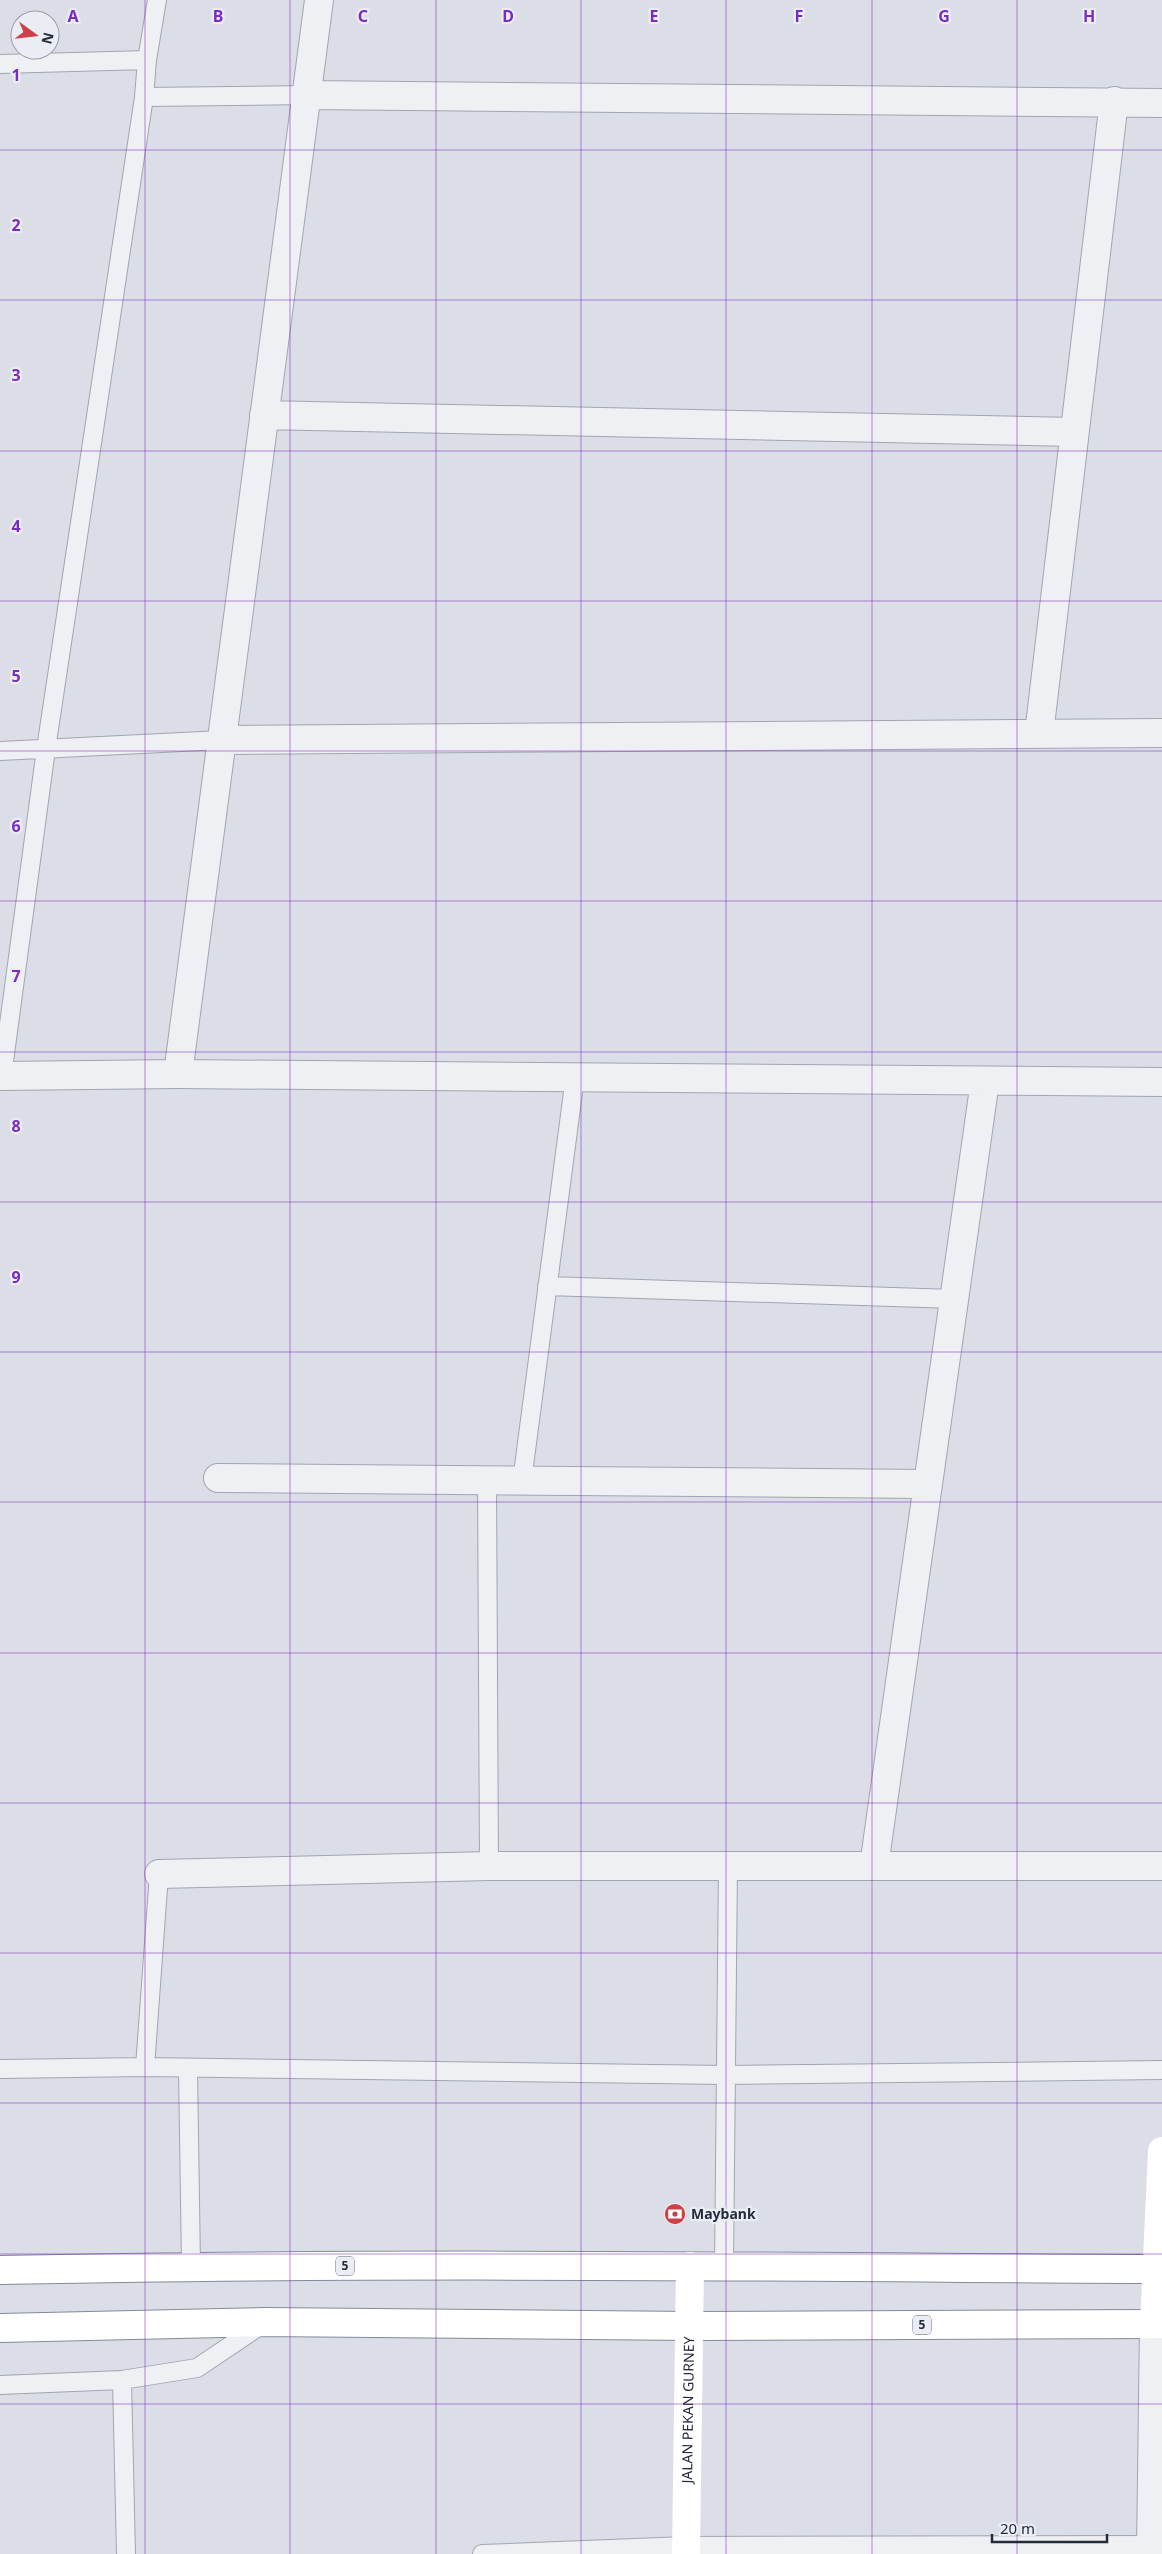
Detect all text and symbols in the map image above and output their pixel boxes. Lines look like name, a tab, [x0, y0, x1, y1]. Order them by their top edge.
text: A	[67, 5, 79, 27]
text: B	[213, 5, 223, 27]
text: C	[358, 5, 368, 27]
text: D	[502, 5, 514, 27]
text: E	[650, 5, 659, 27]
text: F	[795, 5, 803, 27]
text: G	[938, 5, 950, 27]
text: H	[1083, 5, 1095, 27]
north arrow	[10, 10, 60, 60]
text: N	[37, 31, 59, 46]
text: 1	[11, 64, 21, 86]
text: 2	[11, 214, 21, 236]
text: 3	[11, 364, 21, 386]
text: 4	[11, 515, 21, 537]
text: 5	[11, 665, 21, 687]
text: 6	[11, 815, 21, 837]
text: 7	[11, 965, 21, 987]
text: 8	[11, 1115, 21, 1137]
text: 9	[11, 1266, 21, 1288]
bank icon: Maybank	[663, 2202, 687, 2226]
place label: Maybank	[691, 2204, 756, 2223]
road number: 5	[336, 2256, 354, 2276]
road number: 5	[913, 2316, 931, 2334]
street label: JALAN PEKAN GURNEY	[677, 2336, 698, 2486]
scale bar	[992, 2512, 1107, 2544]
text: 20 m	[1000, 2518, 1035, 2538]

